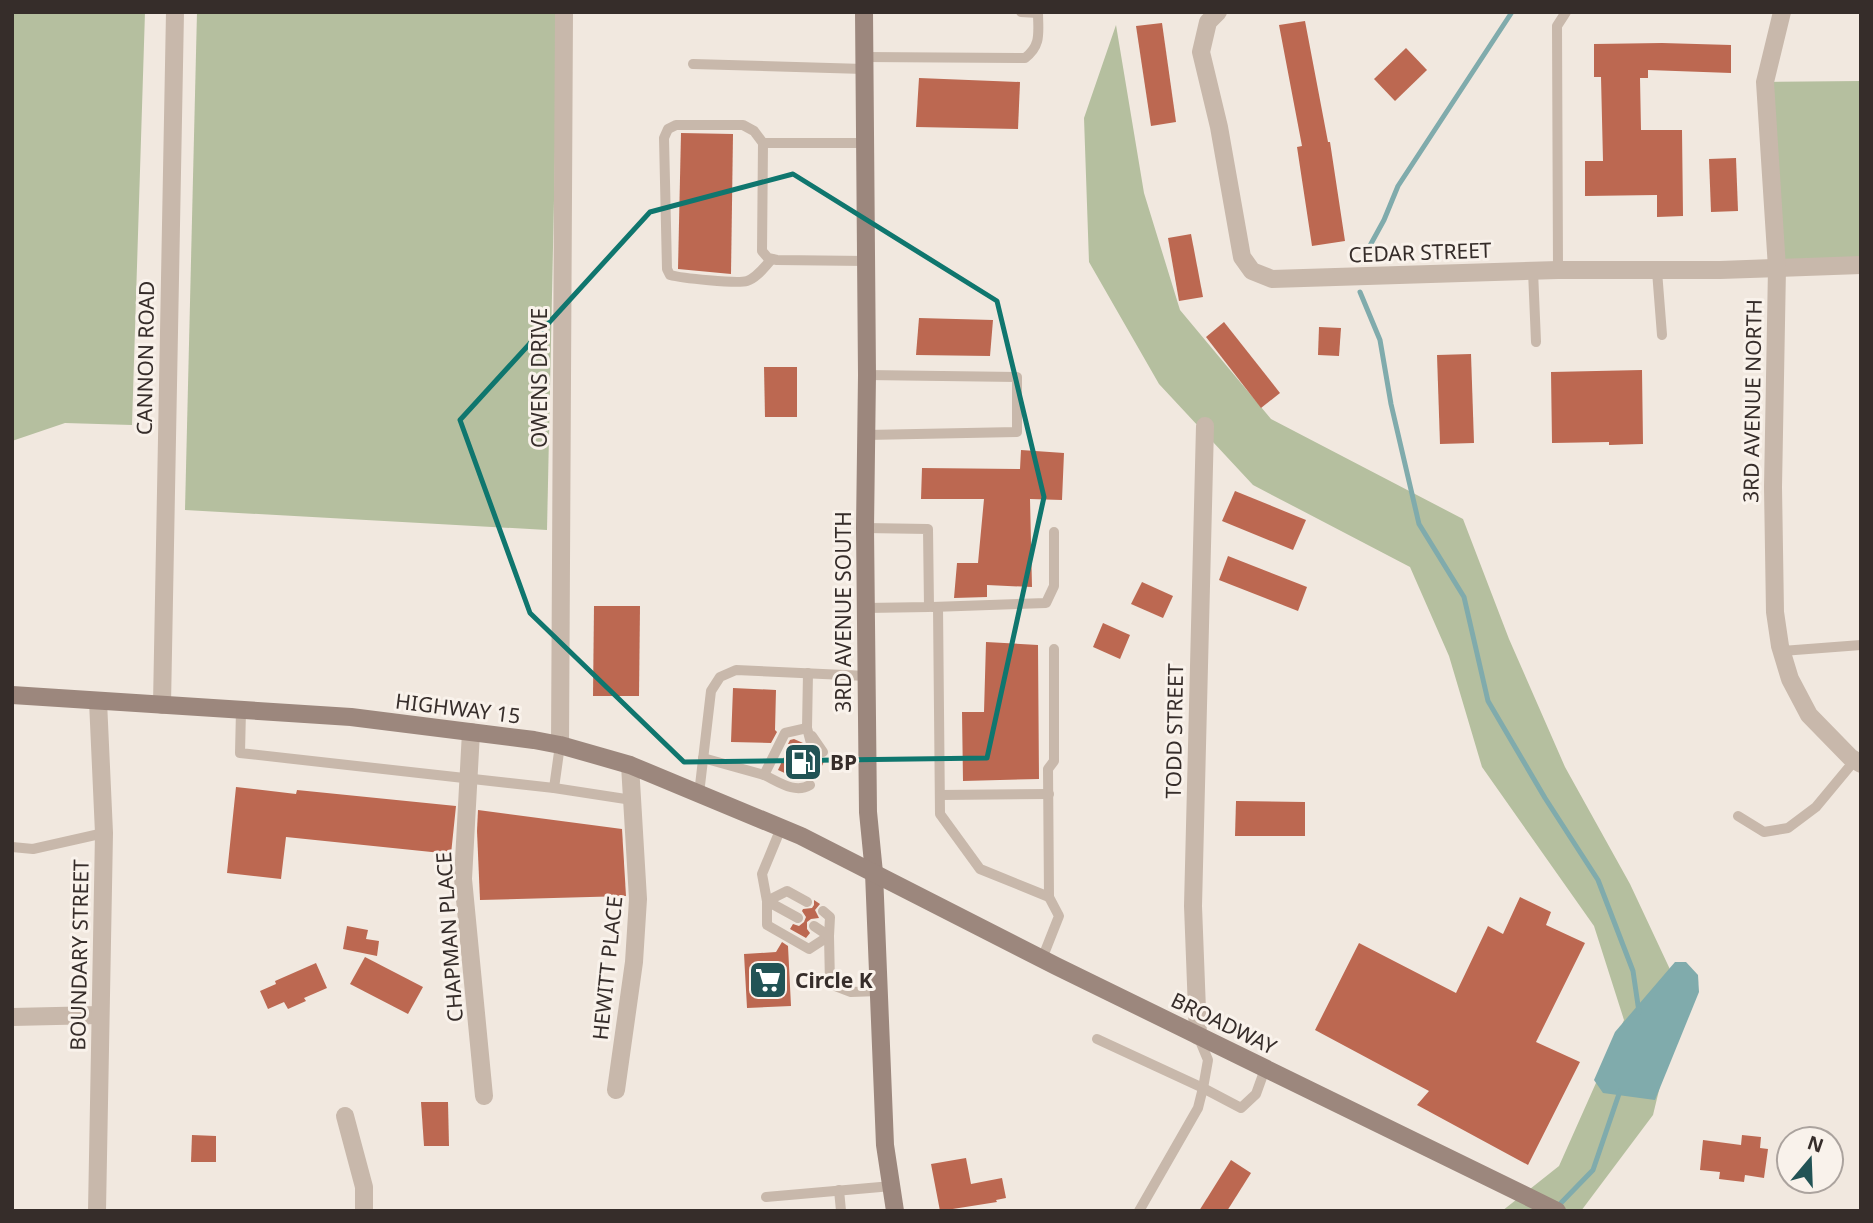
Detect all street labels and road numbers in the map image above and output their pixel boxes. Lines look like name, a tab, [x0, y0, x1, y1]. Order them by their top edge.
street label: CEDAR STREET	[1348, 236, 1492, 268]
street label: CANNON ROAD	[130, 281, 160, 435]
street label: 3RD AVENUE NORTH	[1736, 299, 1768, 503]
street label: OWENS DRIVE	[525, 308, 553, 448]
street label: 3RD AVENUE SOUTH	[829, 511, 857, 713]
street label: TODD STREET	[1159, 663, 1189, 799]
street label: HIGHWAY 15	[394, 686, 522, 730]
street label: CHAPMAN PLACE	[429, 851, 469, 1023]
street label: BOUNDARY STREET	[63, 859, 95, 1051]
street label: HEWITT PLACE	[586, 895, 628, 1041]
street label: BROADWAY	[1167, 985, 1281, 1061]

